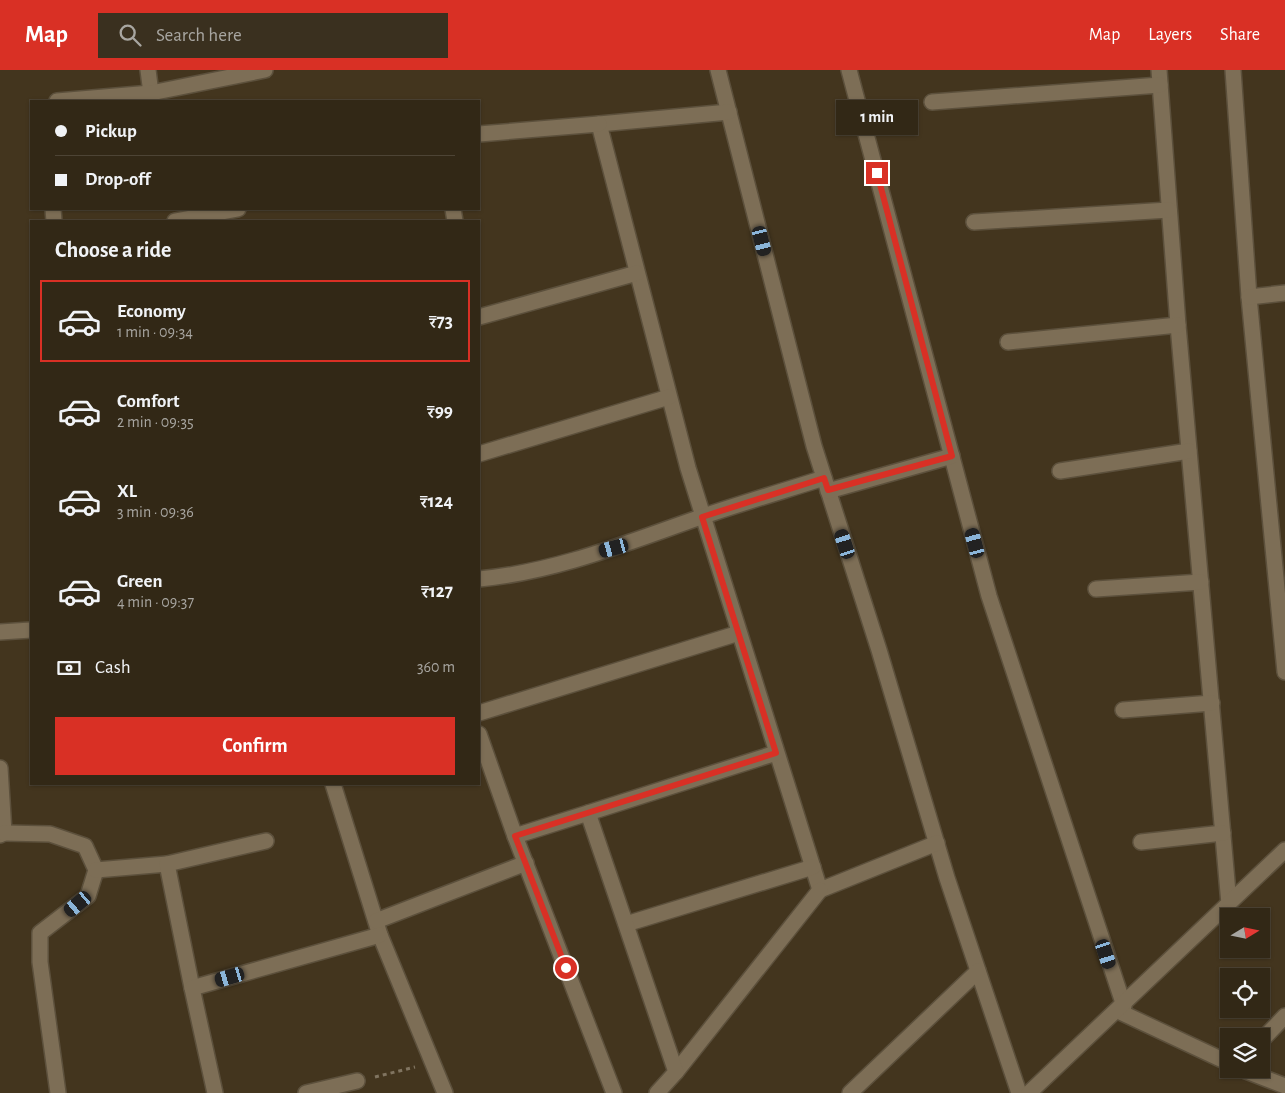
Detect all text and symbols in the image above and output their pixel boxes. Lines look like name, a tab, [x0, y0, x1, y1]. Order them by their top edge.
search box	[98, 13, 448, 58]
icon: search	[116, 21, 144, 49]
text: Map	[25, 23, 68, 47]
text: Search here	[156, 26, 242, 45]
text: Map	[1089, 26, 1120, 44]
text: Layers	[1148, 26, 1192, 44]
text: Share	[1220, 26, 1260, 44]
callout: 1 min	[836, 101, 918, 136]
text: 1 min	[860, 109, 894, 125]
text: Pickup	[85, 122, 137, 141]
route end	[866, 162, 888, 184]
text: Drop-off	[85, 170, 150, 189]
car	[751, 225, 772, 257]
text: Choose a ride	[55, 239, 171, 261]
icon: car	[57, 299, 102, 344]
text: Economy	[117, 302, 186, 321]
text: ₹73	[429, 312, 453, 331]
text: 1 min · 09:34	[117, 324, 193, 340]
icon: car	[57, 389, 102, 434]
text: Comfort	[117, 392, 179, 411]
text: ₹99	[427, 402, 453, 421]
text: 2 min · 09:35	[117, 414, 194, 430]
icon: car	[57, 479, 102, 524]
text: XL	[117, 482, 137, 501]
text: ₹124	[420, 492, 453, 511]
text: 3 min · 09:36	[117, 504, 194, 520]
car	[833, 527, 856, 561]
car	[963, 527, 986, 559]
car	[597, 537, 630, 559]
icon: car	[57, 569, 102, 614]
text: Green	[117, 572, 163, 591]
text: ₹127	[421, 582, 453, 601]
text: 4 min · 09:37	[117, 594, 194, 610]
icon: cash	[55, 654, 83, 682]
text: Cash	[95, 658, 131, 677]
text: 360 m	[417, 659, 455, 675]
button: Confirm	[55, 717, 455, 775]
car	[61, 889, 94, 919]
north arrow	[1220, 908, 1270, 958]
map controls	[1220, 908, 1270, 1078]
car	[1094, 937, 1117, 971]
route start	[555, 957, 577, 979]
car	[213, 966, 246, 988]
button: locate	[1220, 968, 1270, 1018]
button: layers	[1220, 1028, 1270, 1078]

